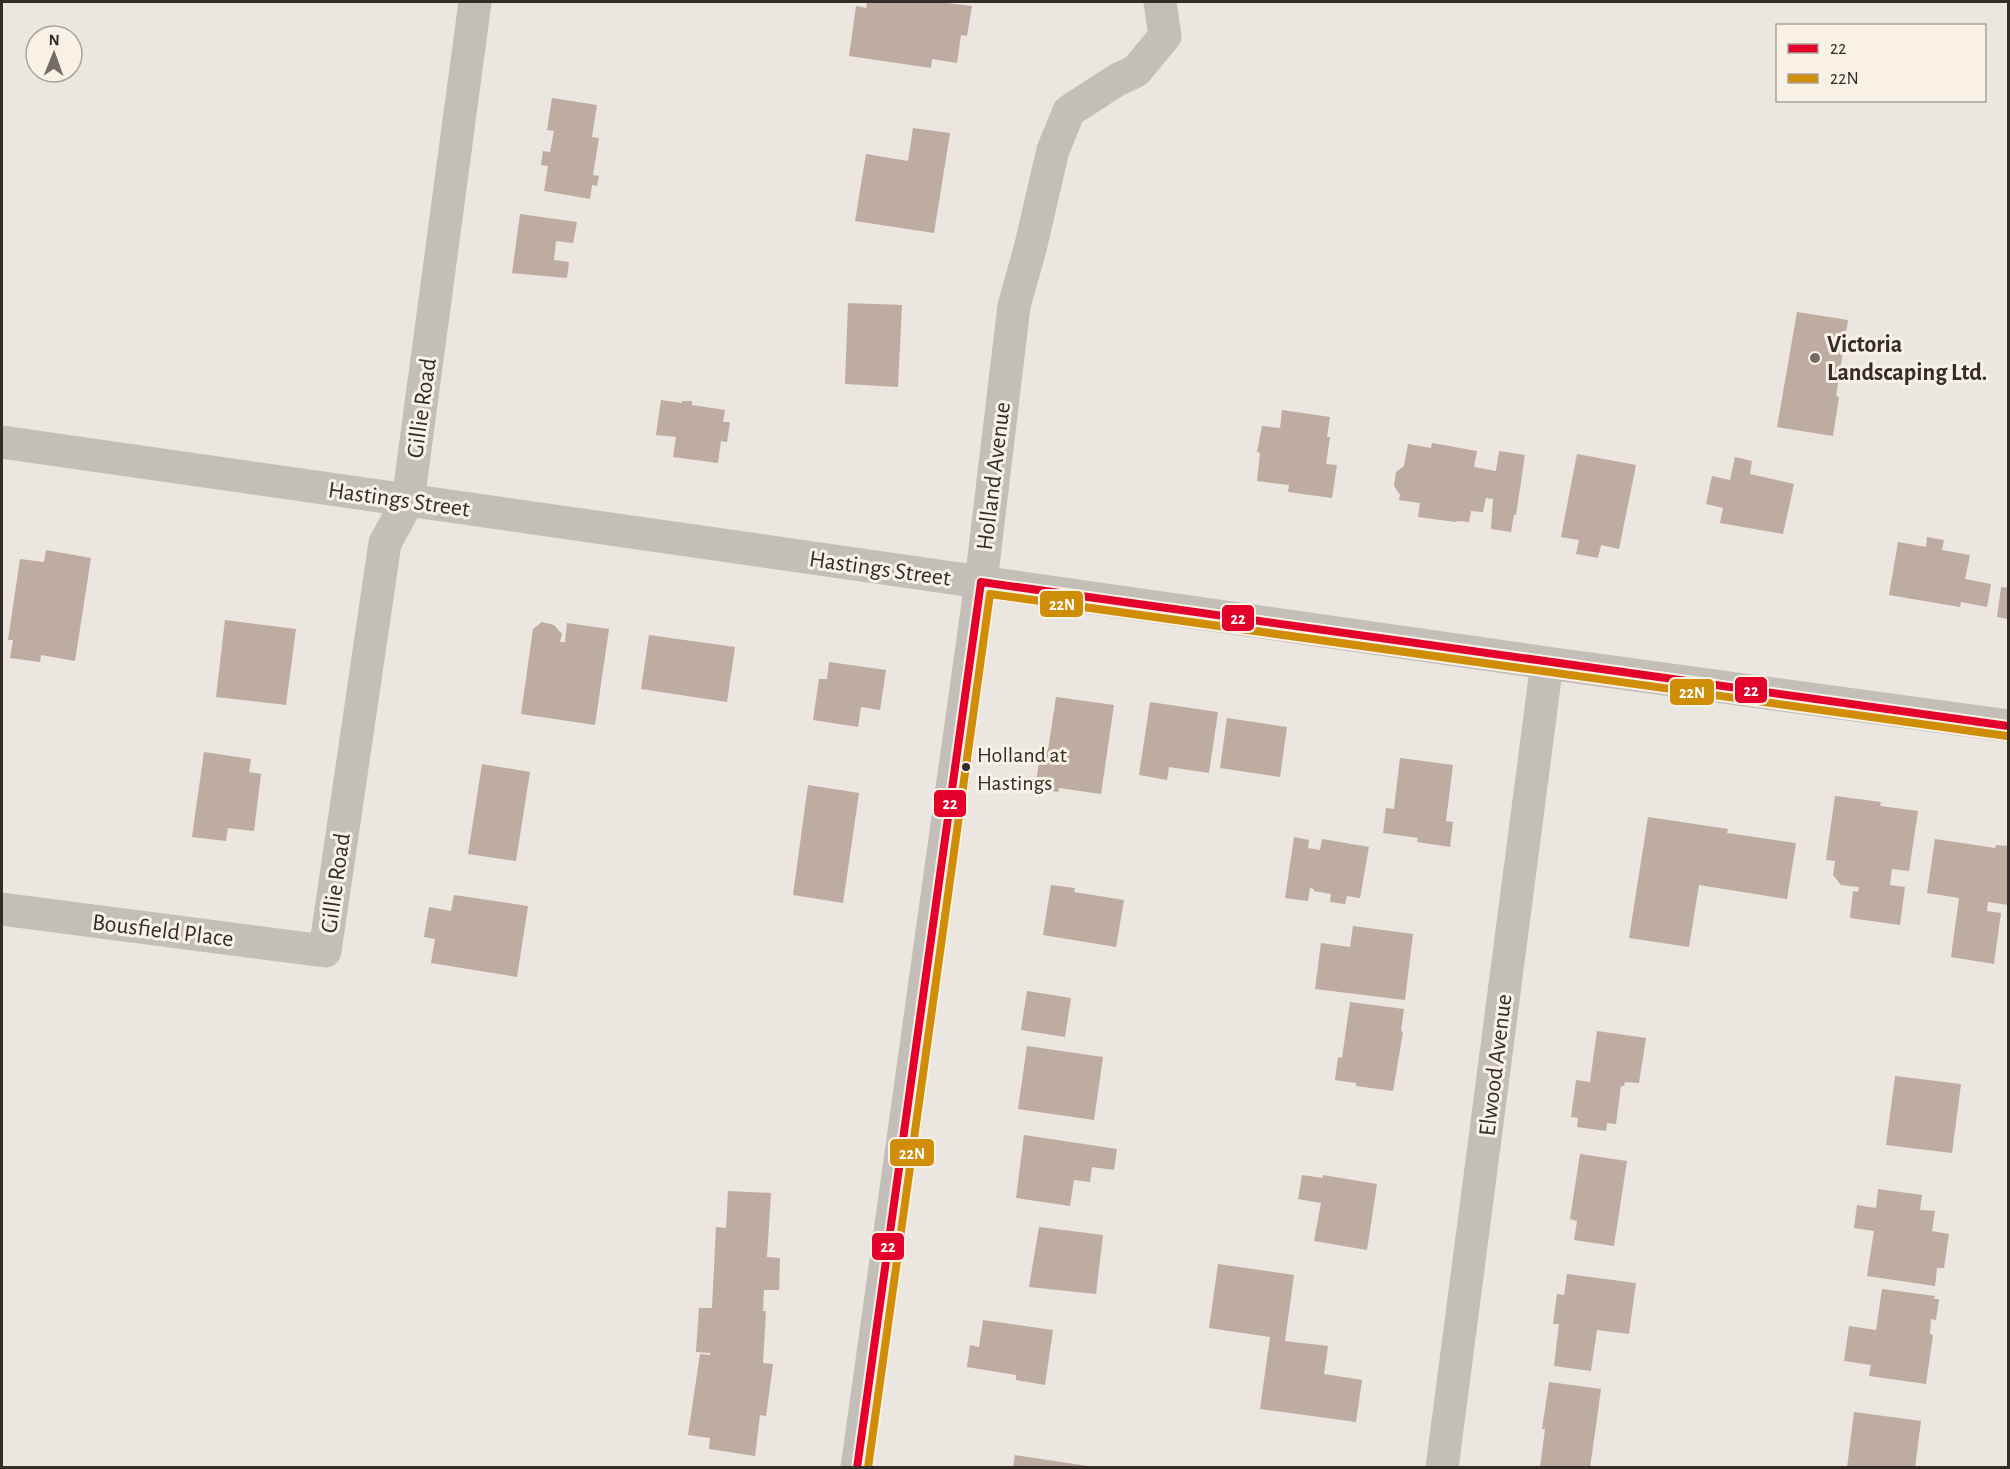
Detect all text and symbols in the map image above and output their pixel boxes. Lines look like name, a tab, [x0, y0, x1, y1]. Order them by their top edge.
north arrow	[24, 24, 84, 84]
legend	[1776, 24, 1986, 102]
text: N	[49, 32, 60, 48]
text: 22	[1830, 40, 1846, 58]
text: 22N	[1830, 70, 1859, 88]
place label: Victoria Landscaping Ltd.	[1827, 333, 1987, 385]
marker: Victoria Landscaping Ltd.	[1808, 351, 1822, 365]
street label: Gillie Road	[403, 357, 441, 460]
street label: Holland Avenue	[973, 401, 1015, 552]
street label: Hastings Street	[326, 478, 472, 522]
street label: Hastings Street	[807, 547, 953, 591]
line badge: 22N	[1039, 590, 1084, 618]
text: 22N	[1049, 597, 1075, 613]
line badge: 22	[1221, 604, 1255, 632]
text: 22	[1230, 611, 1246, 627]
line badge: 22	[1734, 676, 1768, 704]
line badge: 22N	[1669, 678, 1715, 706]
text: 22	[1743, 683, 1759, 699]
text: 22N	[1679, 685, 1705, 701]
place label: Holland at Hastings	[977, 744, 1067, 794]
marker: Holland at Hastings	[960, 761, 972, 773]
line badge: 22	[933, 789, 967, 818]
text: 22	[942, 796, 958, 812]
street label: Gillie Road	[317, 832, 355, 935]
street label: Bousfield Place	[91, 910, 235, 952]
street label: Elwood Avenue	[1475, 993, 1517, 1138]
line badge: 22N	[889, 1138, 935, 1167]
text: 22N	[899, 1146, 925, 1162]
line badge: 22	[871, 1232, 905, 1261]
text: 22	[880, 1239, 896, 1255]

